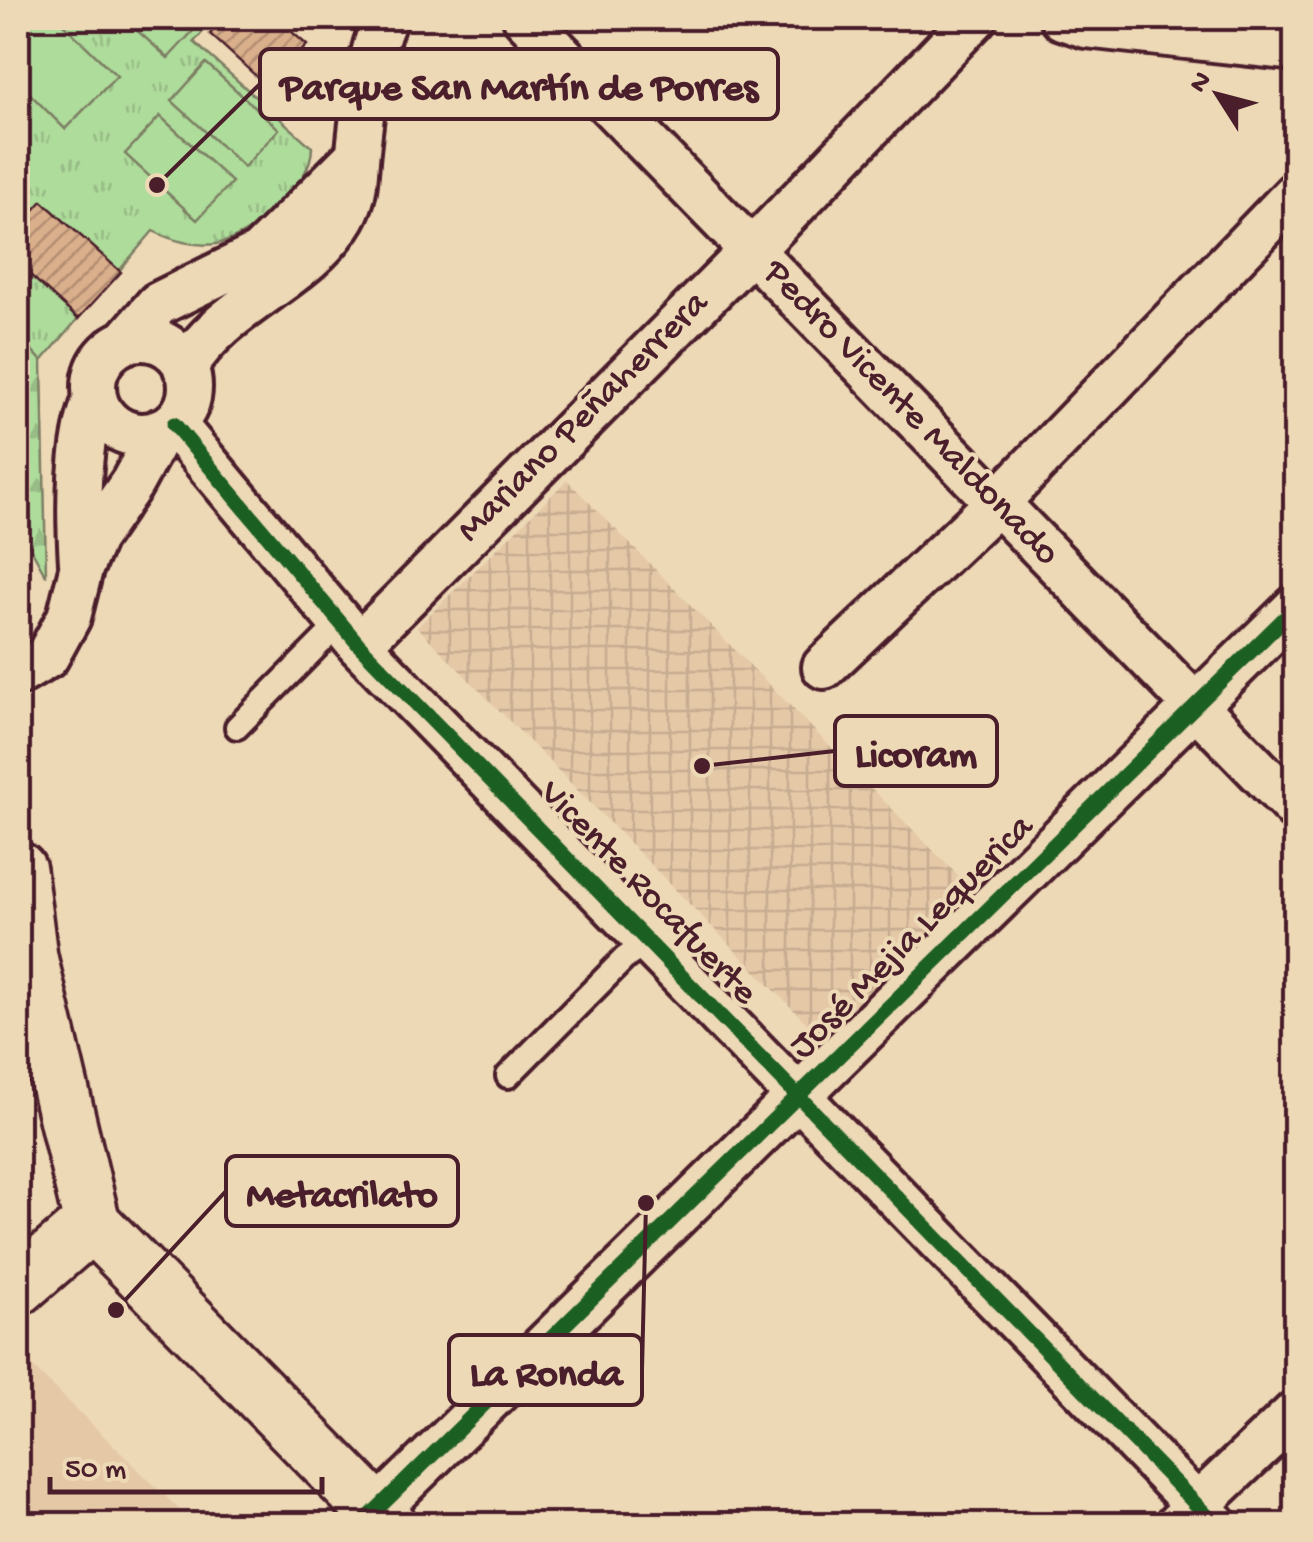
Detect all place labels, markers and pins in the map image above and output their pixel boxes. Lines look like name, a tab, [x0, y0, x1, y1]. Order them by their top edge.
callout: Parque San Martín de Porres	[260, 49, 778, 119]
callout: Licoram	[835, 716, 997, 786]
callout: Metacrilato	[226, 1156, 458, 1226]
callout: La Ronda	[449, 1335, 642, 1405]

